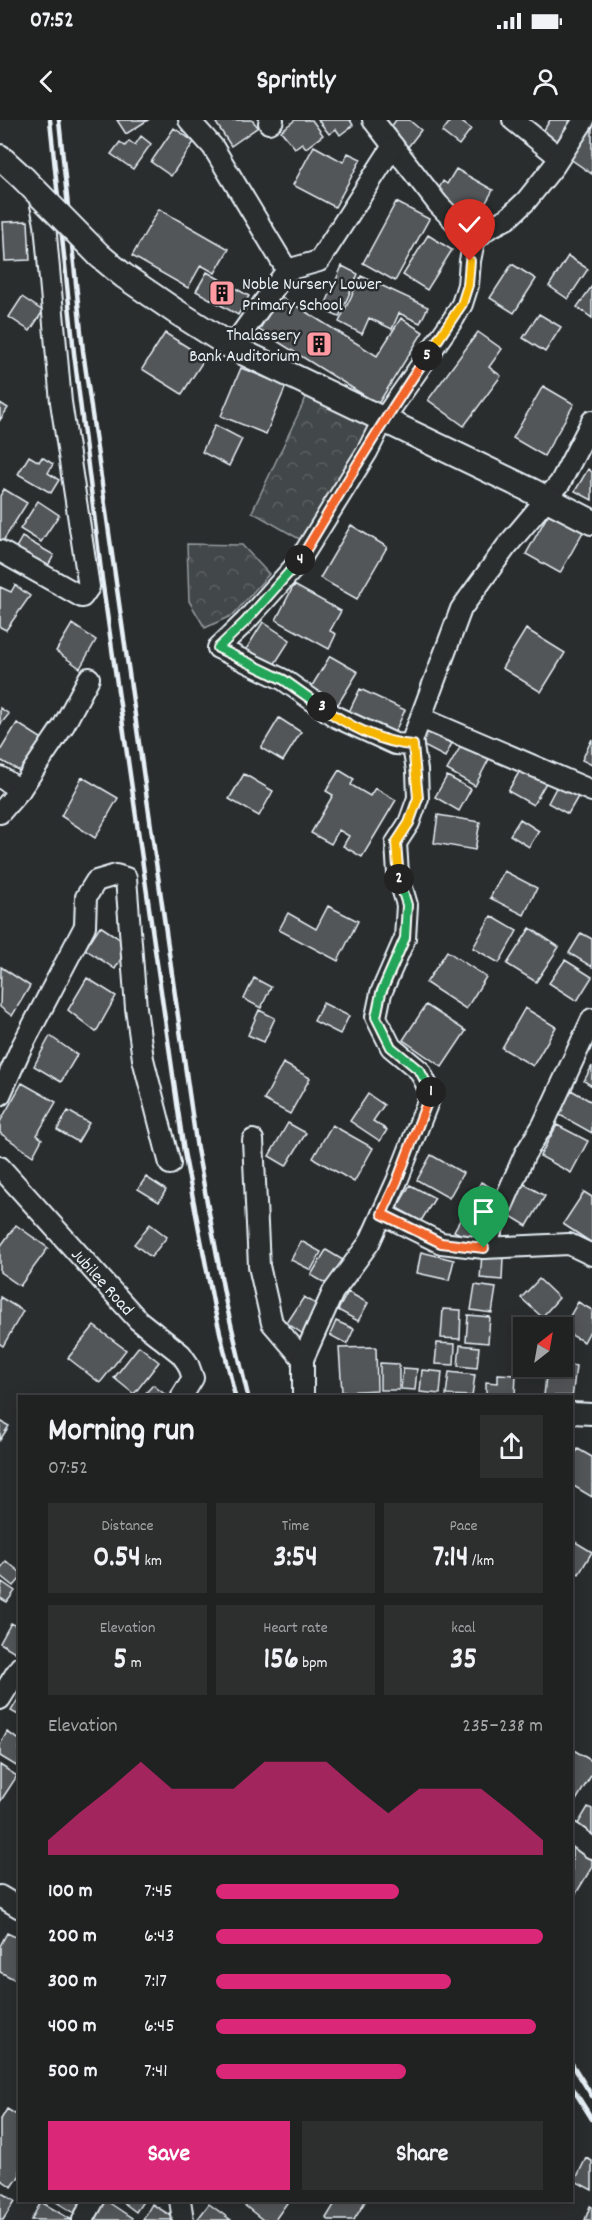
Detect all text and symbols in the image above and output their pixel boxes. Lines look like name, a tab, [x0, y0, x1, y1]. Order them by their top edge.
text: 07:52	[30, 6, 74, 37]
text: Sprintly	[256, 62, 336, 101]
icon: back	[30, 65, 63, 98]
icon: person	[529, 65, 562, 98]
pin	[444, 199, 495, 261]
icon: check	[453, 208, 486, 241]
place label: Noble Nursery Lower Primary School	[242, 273, 382, 319]
building icon: Noble Nursery Lower Primary School	[207, 278, 237, 308]
place label: Thalassery Bank Auditorium	[189, 324, 301, 370]
building icon: Thalassery Bank Auditorium	[304, 329, 334, 359]
pin: 5	[412, 341, 442, 371]
text: 5	[423, 344, 431, 367]
pin: 4	[285, 545, 315, 575]
text: 4	[297, 548, 303, 571]
pin: 3	[307, 692, 337, 722]
text: 3	[318, 695, 326, 718]
pin: 2	[384, 864, 414, 894]
text: 2	[396, 867, 403, 890]
pin: 1	[416, 1077, 446, 1107]
text: 1	[429, 1080, 433, 1103]
pin	[458, 1186, 509, 1248]
icon: arrive	[467, 1195, 500, 1228]
street label: Jubilee Road	[64, 1244, 138, 1322]
north arrow	[513, 1317, 573, 1377]
map controls	[513, 1317, 573, 1377]
text: Morning run	[48, 1409, 195, 1456]
button: share	[480, 1415, 543, 1478]
text: 07:52	[48, 1455, 88, 1483]
text: Distance	[101, 1515, 154, 1538]
text: Time	[282, 1515, 309, 1538]
text: Pace	[449, 1515, 478, 1538]
text: 0.54	[93, 1538, 141, 1581]
text: 3:54	[273, 1538, 318, 1581]
text: 7:14	[433, 1538, 468, 1581]
text: km	[141, 1550, 162, 1573]
text: /km	[468, 1550, 494, 1573]
text: Elevation	[100, 1617, 155, 1640]
text: Heart rate	[263, 1617, 328, 1640]
text: kcal	[451, 1617, 476, 1640]
text: 5	[113, 1640, 127, 1683]
text: 156	[263, 1640, 299, 1683]
text: 35	[450, 1640, 477, 1683]
text: m	[127, 1652, 142, 1675]
text: bpm	[299, 1652, 328, 1675]
text: Elevation	[48, 1713, 118, 1741]
text: 235–238 m	[462, 1713, 543, 1741]
text: 100 m	[48, 1878, 93, 1906]
text: 7:45	[144, 1878, 173, 1906]
text: 200 m	[48, 1923, 97, 1951]
text: 6:43	[144, 1923, 174, 1951]
text: 300 m	[48, 1968, 97, 1996]
text: 7:17	[144, 1968, 167, 1996]
text: 400 m	[48, 2013, 96, 2041]
text: 6:45	[144, 2013, 175, 2041]
text: 500 m	[48, 2058, 97, 2086]
text: 7:41	[144, 2058, 168, 2086]
button: Save	[48, 2121, 290, 2190]
button: Share	[302, 2121, 543, 2190]

